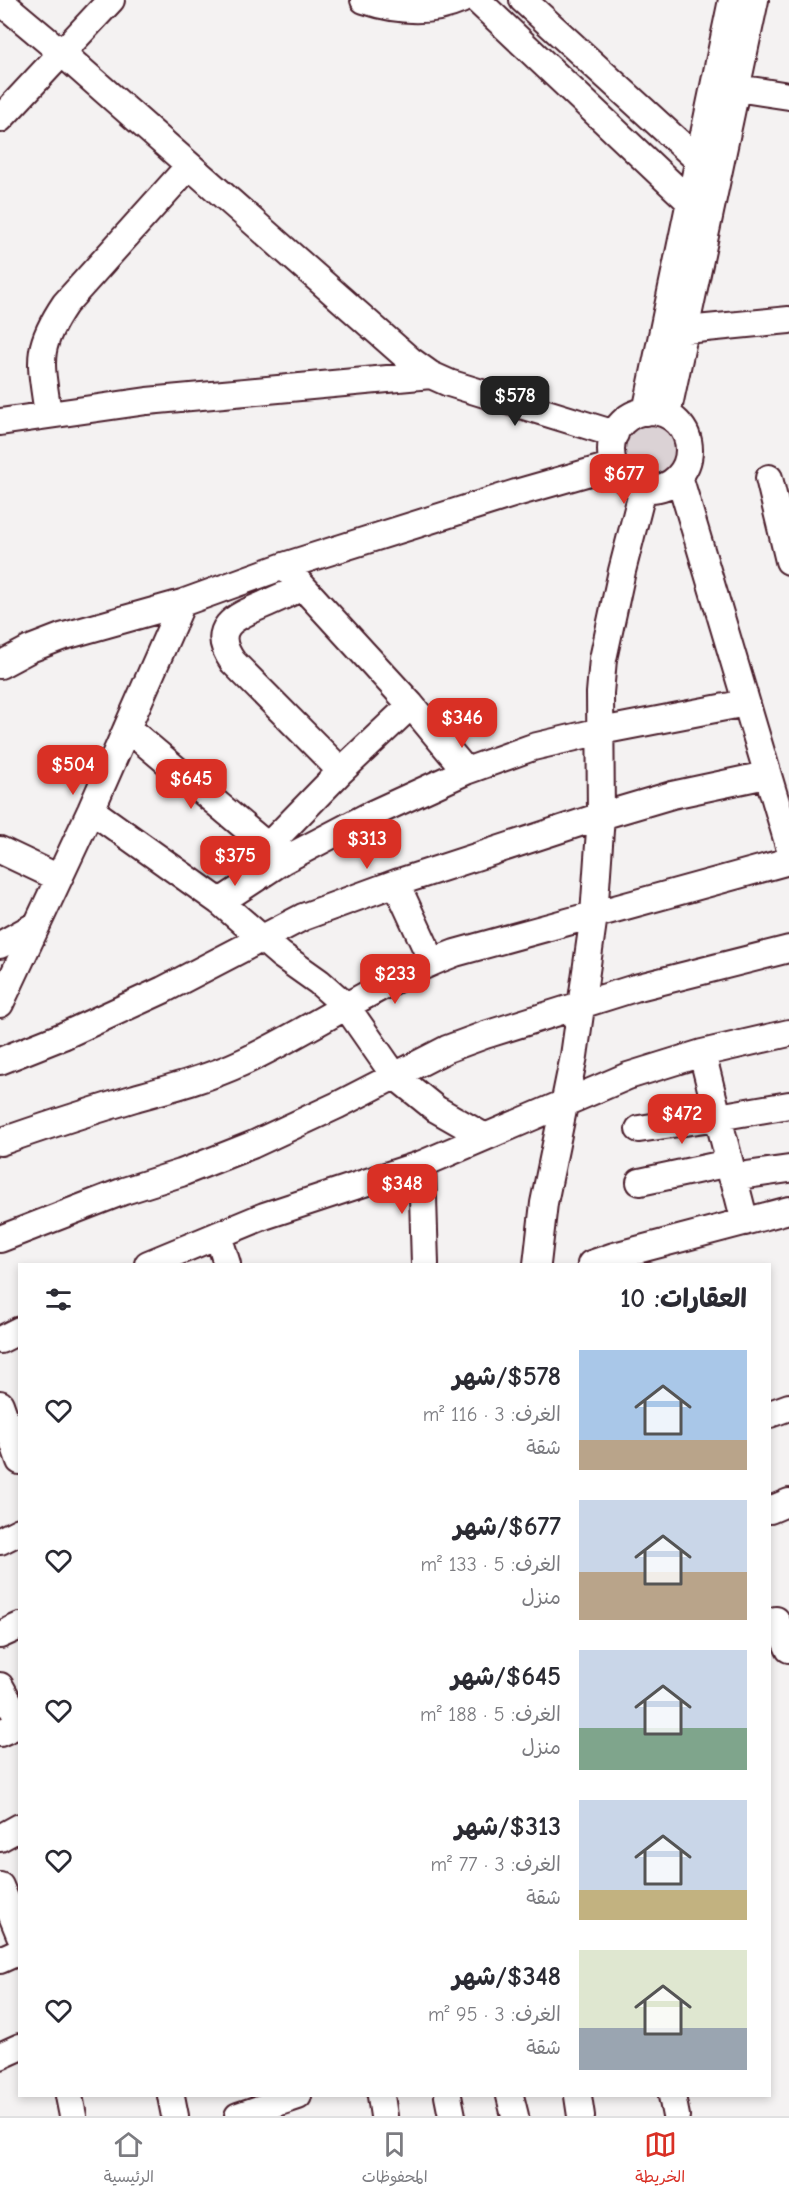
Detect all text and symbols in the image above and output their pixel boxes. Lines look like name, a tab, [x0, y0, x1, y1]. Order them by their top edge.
pin: $578	[479, 376, 551, 427]
text: $578	[494, 384, 536, 407]
pin: $677	[588, 454, 660, 505]
text: $677	[604, 462, 644, 485]
pin: $346	[426, 698, 498, 749]
text: $346	[441, 706, 483, 729]
pin: $504	[37, 745, 109, 796]
text: $504	[51, 753, 95, 776]
pin: $645	[155, 759, 227, 810]
text: $645	[170, 767, 212, 790]
pin: $313	[331, 819, 403, 870]
text: $313	[347, 827, 387, 850]
pin: $375	[199, 836, 271, 887]
text: $375	[214, 844, 256, 867]
pin: $233	[359, 954, 431, 1005]
text: $233	[374, 962, 416, 985]
pin: $472	[646, 1094, 718, 1145]
text: $472	[662, 1102, 702, 1125]
pin: $348	[366, 1164, 438, 1215]
text: $348	[381, 1172, 423, 1195]
icon: filters	[42, 1283, 75, 1316]
text: العقارات: 10	[620, 1284, 747, 1314]
text: $578/شهر	[453, 1362, 561, 1392]
icon: home	[627, 1374, 699, 1446]
icon: heart	[42, 1394, 75, 1427]
text: الغرف: 3 · 116 m²	[423, 1403, 561, 1426]
text: شقة	[526, 1436, 561, 1459]
text: $677/شهر	[454, 1512, 561, 1542]
icon: home	[627, 1524, 699, 1596]
icon: heart	[42, 1544, 75, 1577]
text: الغرف: 5 · 133 m²	[420, 1553, 561, 1576]
text: منزل	[522, 1586, 561, 1609]
text: $645/شهر	[451, 1662, 561, 1692]
icon: home	[627, 1674, 699, 1746]
icon: heart	[42, 1694, 75, 1727]
text: الغرف: 5 · 188 m²	[420, 1703, 561, 1726]
text: منزل	[522, 1736, 561, 1759]
text: $313/شهر	[455, 1812, 561, 1842]
icon: home	[627, 1824, 699, 1896]
icon: heart	[42, 1844, 75, 1877]
text: الغرف: 3 · 77 m²	[430, 1853, 561, 1876]
text: شقة	[526, 1886, 561, 1909]
text: $348/شهر	[452, 1962, 561, 1992]
icon: home	[627, 1974, 699, 2046]
icon: heart	[42, 1994, 75, 2027]
text: الغرف: 3 · 95 m²	[428, 2003, 561, 2026]
text: شقة	[526, 2036, 561, 2059]
tab: الرئيسية	[104, 2128, 154, 2191]
tab: المحفوظات	[362, 2128, 428, 2191]
tab: الخريطة	[635, 2128, 685, 2191]

